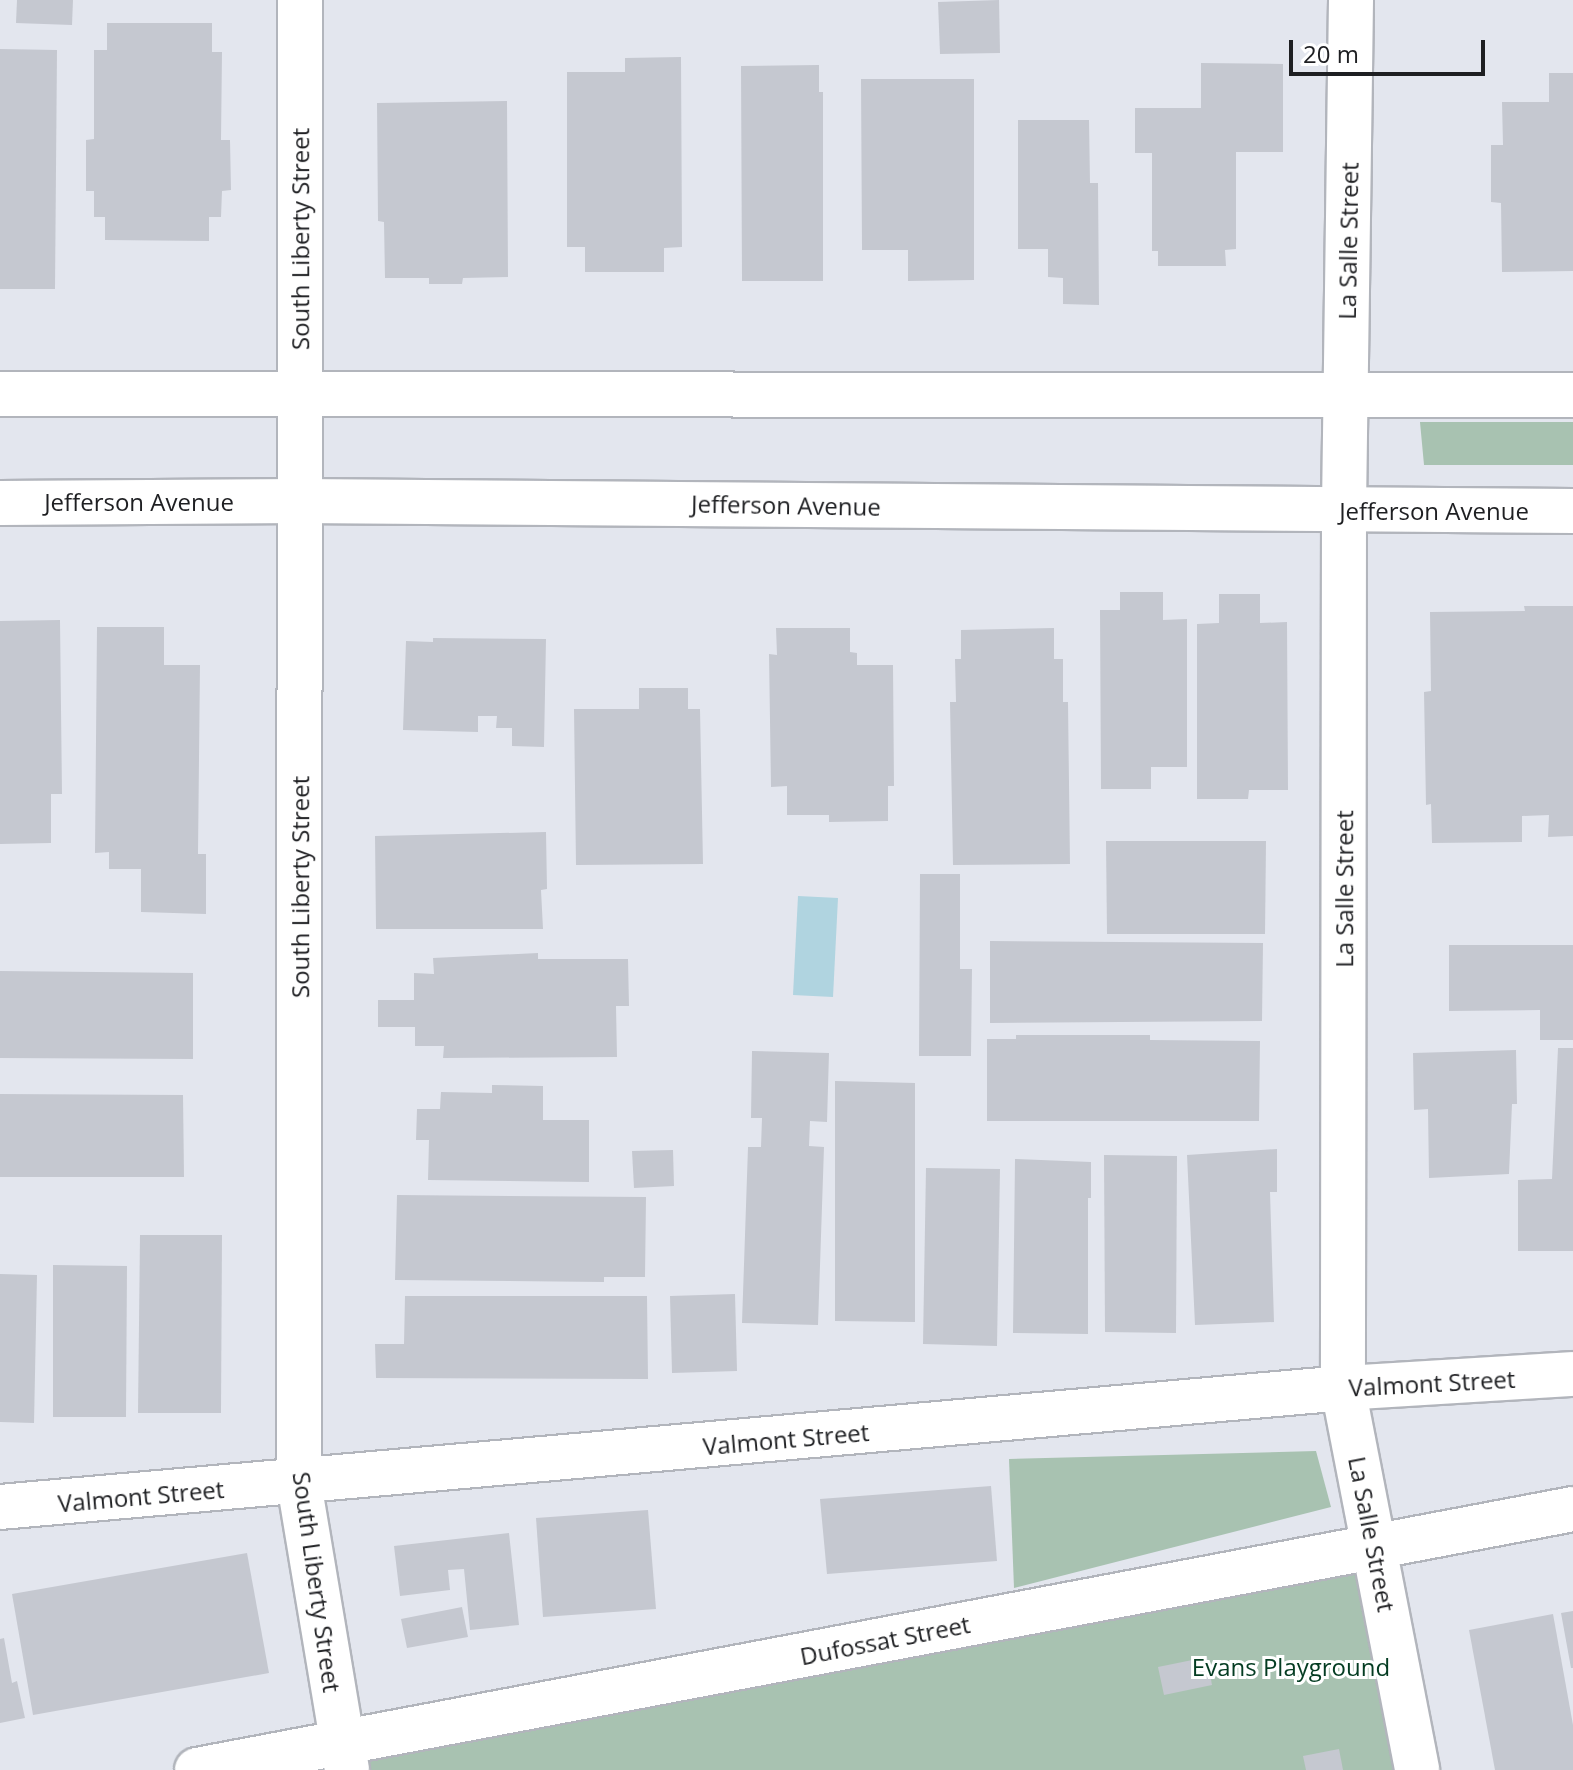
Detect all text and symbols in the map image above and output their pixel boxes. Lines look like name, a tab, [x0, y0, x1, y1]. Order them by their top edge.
scale bar	[1293, 24, 1489, 74]
text: 20 m	[1303, 37, 1359, 70]
street label: South Liberty Street	[286, 128, 314, 350]
street label: La Salle Street	[1332, 162, 1364, 320]
street label: Jefferson Avenue	[44, 488, 234, 516]
street label: Jefferson Avenue	[691, 489, 881, 521]
street label: Jefferson Avenue	[1339, 497, 1529, 525]
street label: South Liberty Street	[286, 776, 314, 998]
street label: La Salle Street	[1330, 810, 1358, 968]
street label: Valmont Street	[1348, 1364, 1516, 1402]
street label: Valmont Street	[702, 1417, 870, 1461]
street label: La Salle Street	[1343, 1454, 1401, 1614]
street label: South Liberty Street	[287, 1470, 347, 1694]
street label: Valmont Street	[57, 1474, 225, 1518]
street label: Dufossat Street	[798, 1609, 972, 1671]
park label: Evans Playground	[1192, 1653, 1390, 1681]

